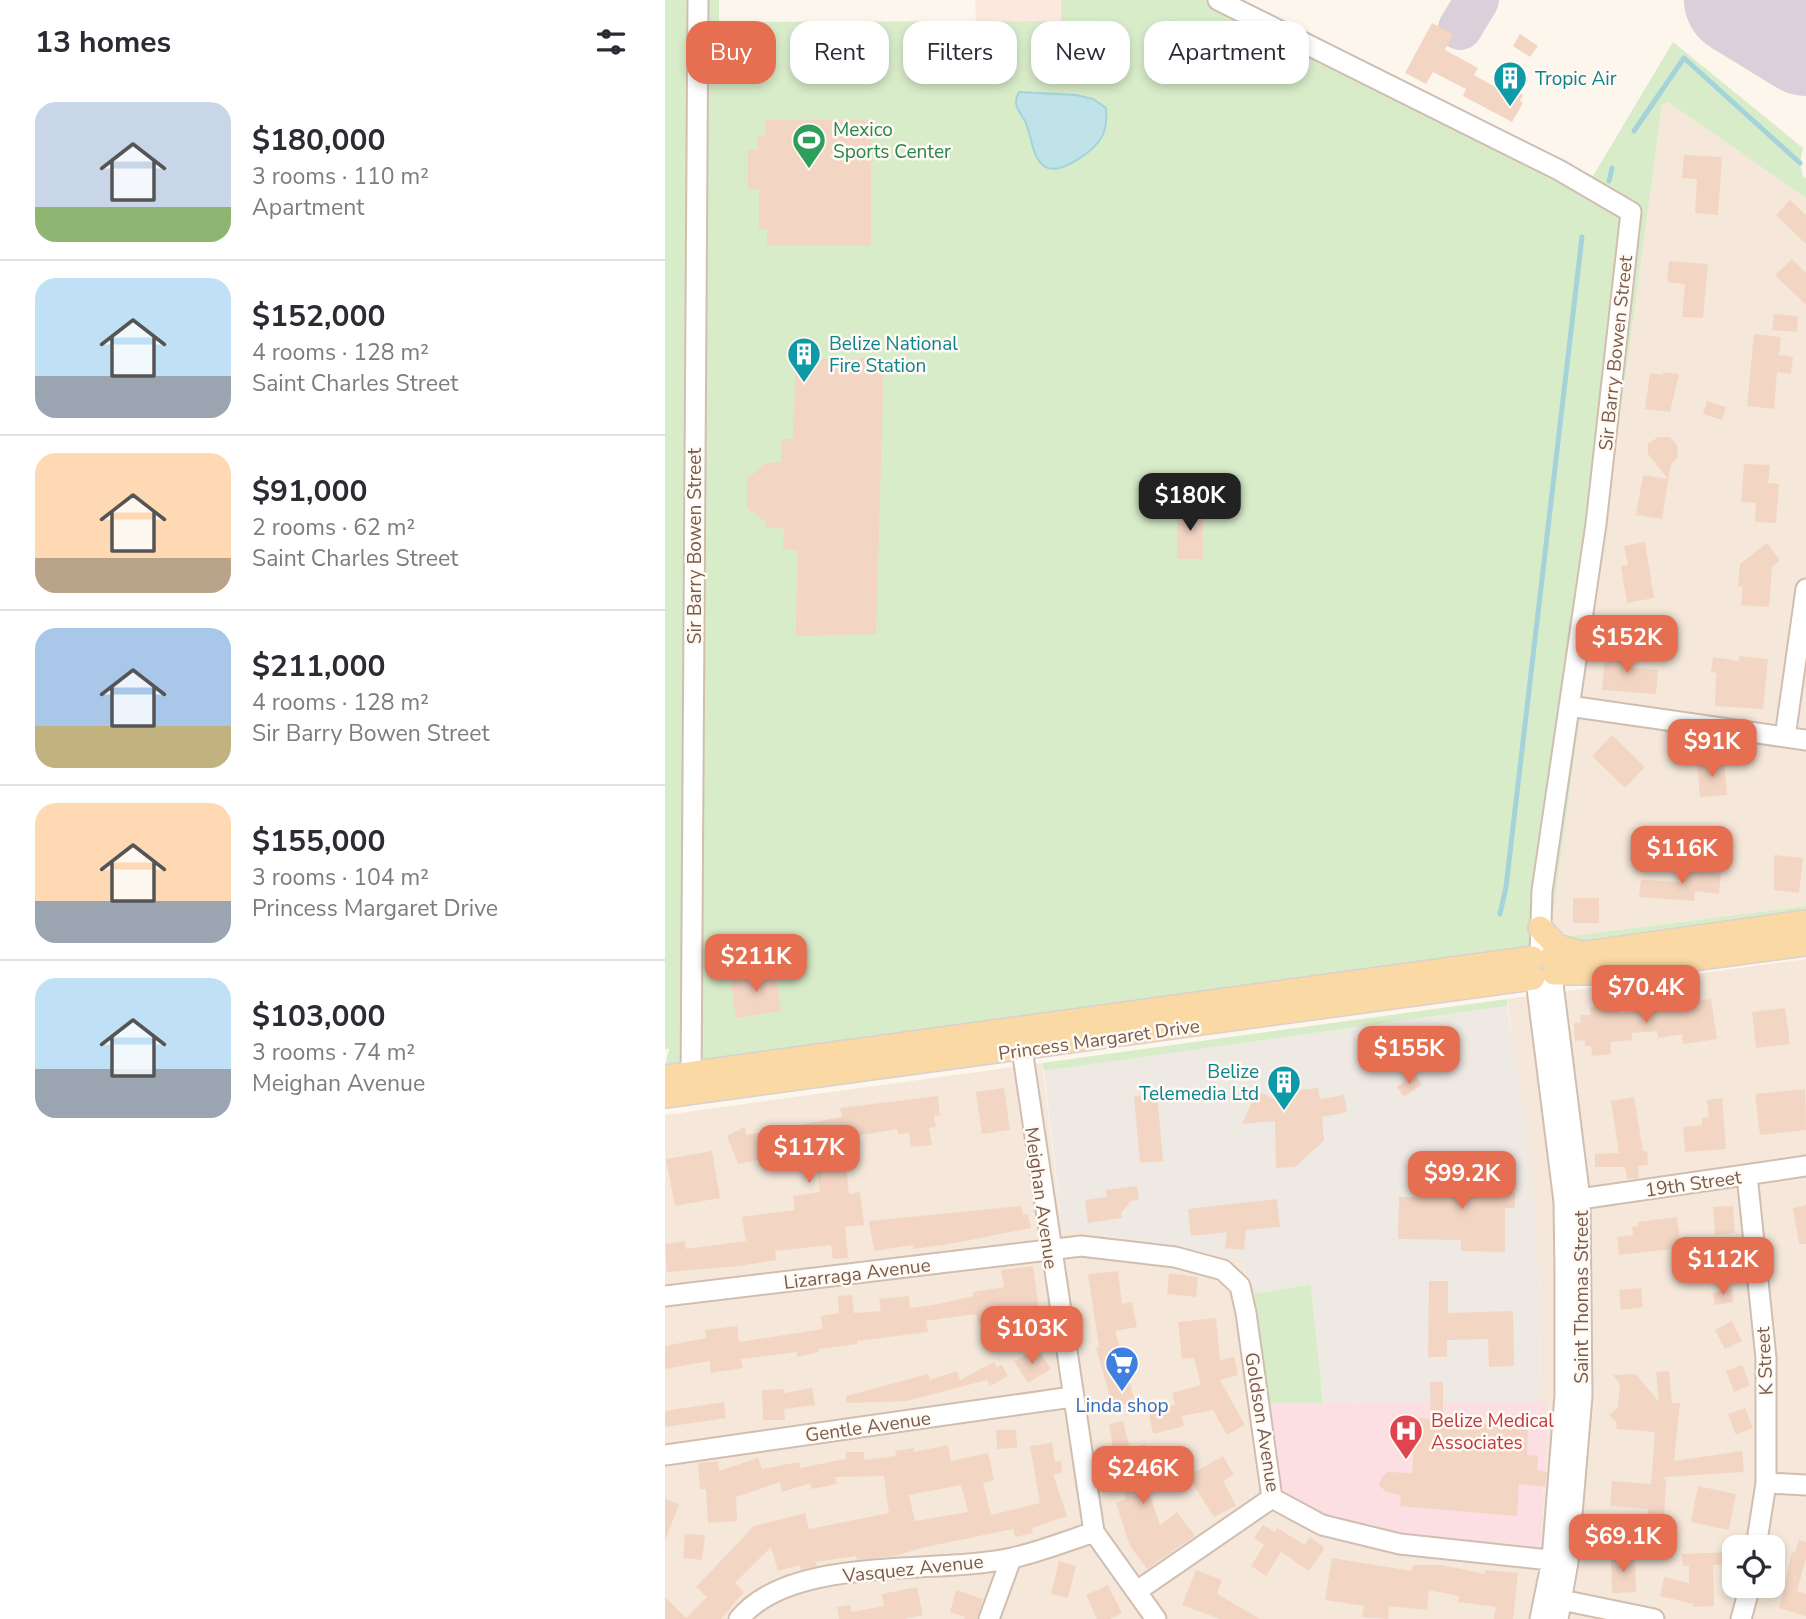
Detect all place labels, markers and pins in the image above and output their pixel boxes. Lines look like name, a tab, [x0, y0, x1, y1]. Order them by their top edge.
building icon: Tropic Air	[1491, 59, 1529, 108]
place label: Tropic Air	[1535, 66, 1617, 92]
place label: Mexico Sports Center	[833, 117, 951, 165]
sports icon: Mexico Sports Center	[790, 121, 828, 170]
place label: Belize National Fire Station	[829, 331, 958, 379]
building icon: Belize National Fire Station	[785, 335, 823, 384]
pin: $180K	[1141, 474, 1239, 533]
pin: $152K	[1578, 616, 1676, 675]
pin: $91K	[1671, 720, 1753, 779]
pin: $116K	[1633, 826, 1731, 886]
pin: $211K	[707, 934, 805, 994]
pin: $70.4K	[1589, 965, 1703, 1025]
pin: $155K	[1360, 1026, 1458, 1086]
place label: Belize Telemedia Ltd	[1139, 1059, 1259, 1107]
building icon: Belize Telemedia Ltd	[1265, 1063, 1303, 1112]
pin: $117K	[760, 1126, 858, 1185]
pin: $99.2K	[1405, 1152, 1519, 1211]
pin: $112K	[1674, 1238, 1772, 1297]
pin: $103K	[983, 1306, 1081, 1366]
supermarket icon: Linda shop	[1103, 1344, 1141, 1393]
place label: Linda shop	[1075, 1393, 1169, 1419]
place label: Belize Medical Associates	[1431, 1408, 1554, 1456]
hospital icon: Belize Medical Associates	[1387, 1412, 1425, 1461]
pin: $246K	[1094, 1446, 1192, 1506]
pin: $69.1K	[1566, 1514, 1680, 1574]

